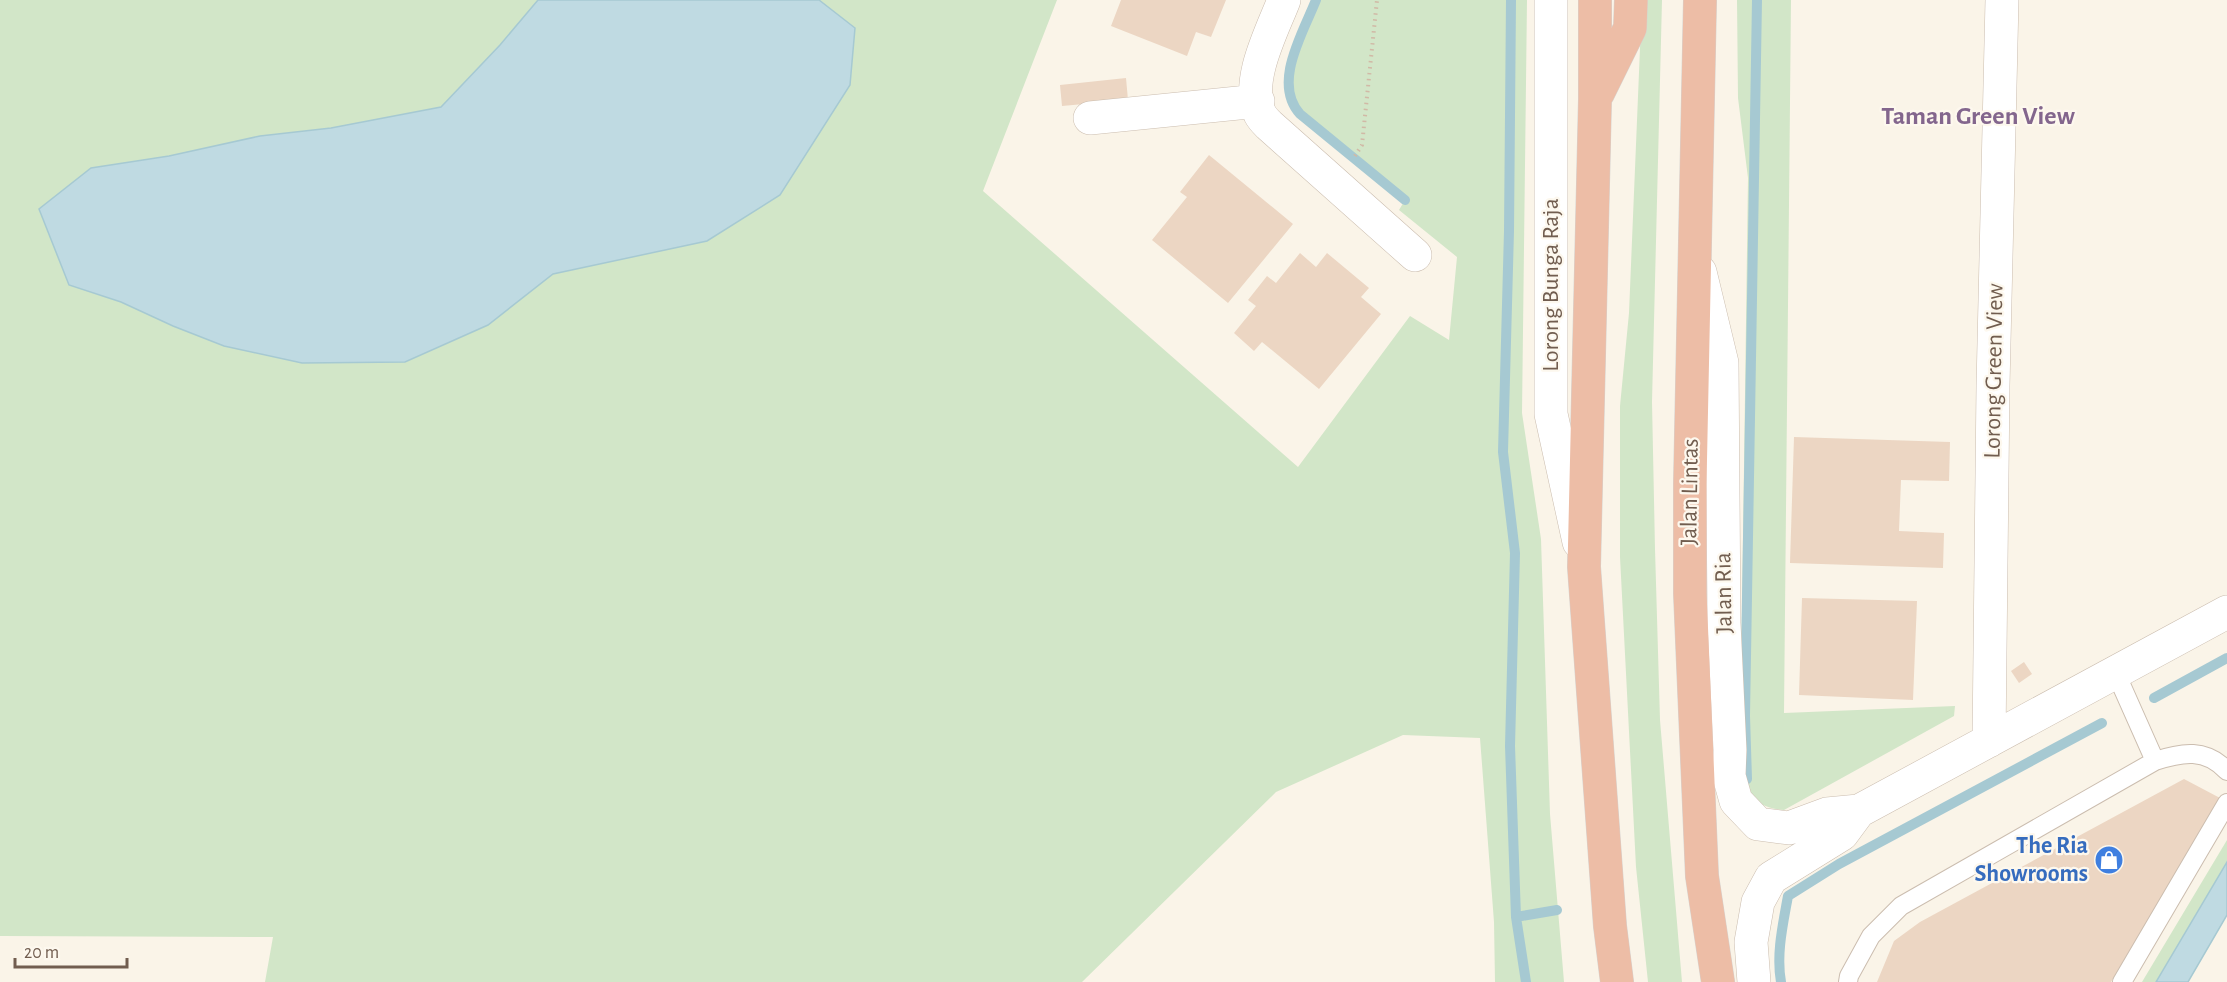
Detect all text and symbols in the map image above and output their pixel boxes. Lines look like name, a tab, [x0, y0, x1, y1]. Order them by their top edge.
district label: Taman Green View	[1881, 103, 2076, 129]
street label: Lorong Bunga Raja	[1539, 198, 1563, 372]
street label: Lorong Green View	[1980, 283, 2008, 459]
street label: Jalan Lintas	[1677, 438, 1703, 546]
street label: Jalan Ria	[1711, 552, 1737, 634]
place label: The Ria Showrooms	[1975, 834, 2088, 886]
shop icon: The Ria Showrooms	[2093, 844, 2125, 876]
scale bar	[15, 931, 128, 969]
text: 20 m	[24, 944, 59, 962]

